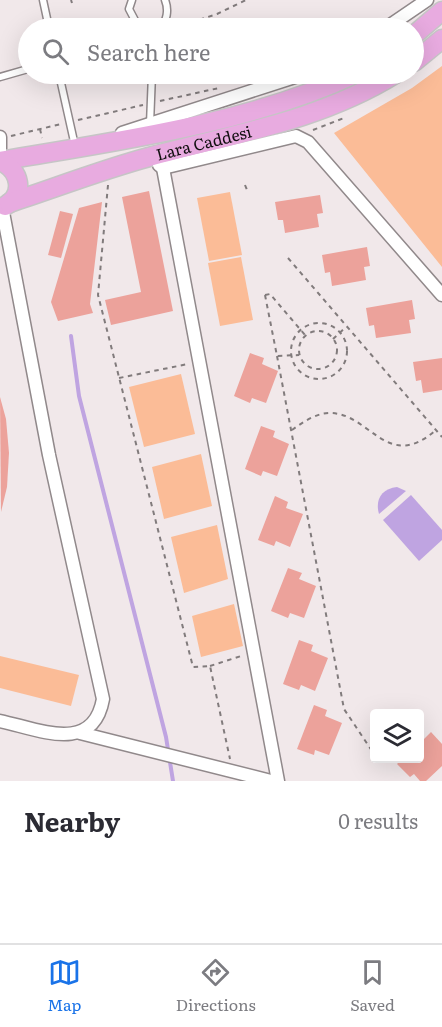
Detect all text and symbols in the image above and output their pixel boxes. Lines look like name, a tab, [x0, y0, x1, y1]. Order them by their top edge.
search box	[18, 18, 424, 84]
icon: search	[39, 35, 72, 68]
text: Search here	[87, 35, 210, 68]
street label: Lara Caddesi	[153, 119, 254, 166]
map controls	[370, 709, 424, 763]
button: layers	[370, 709, 424, 763]
text: Nearby	[24, 801, 120, 840]
text: 0 results	[338, 805, 418, 835]
tab: Map	[47, 956, 81, 1016]
tab: Directions	[176, 956, 256, 1016]
tab: Saved	[350, 956, 395, 1016]

